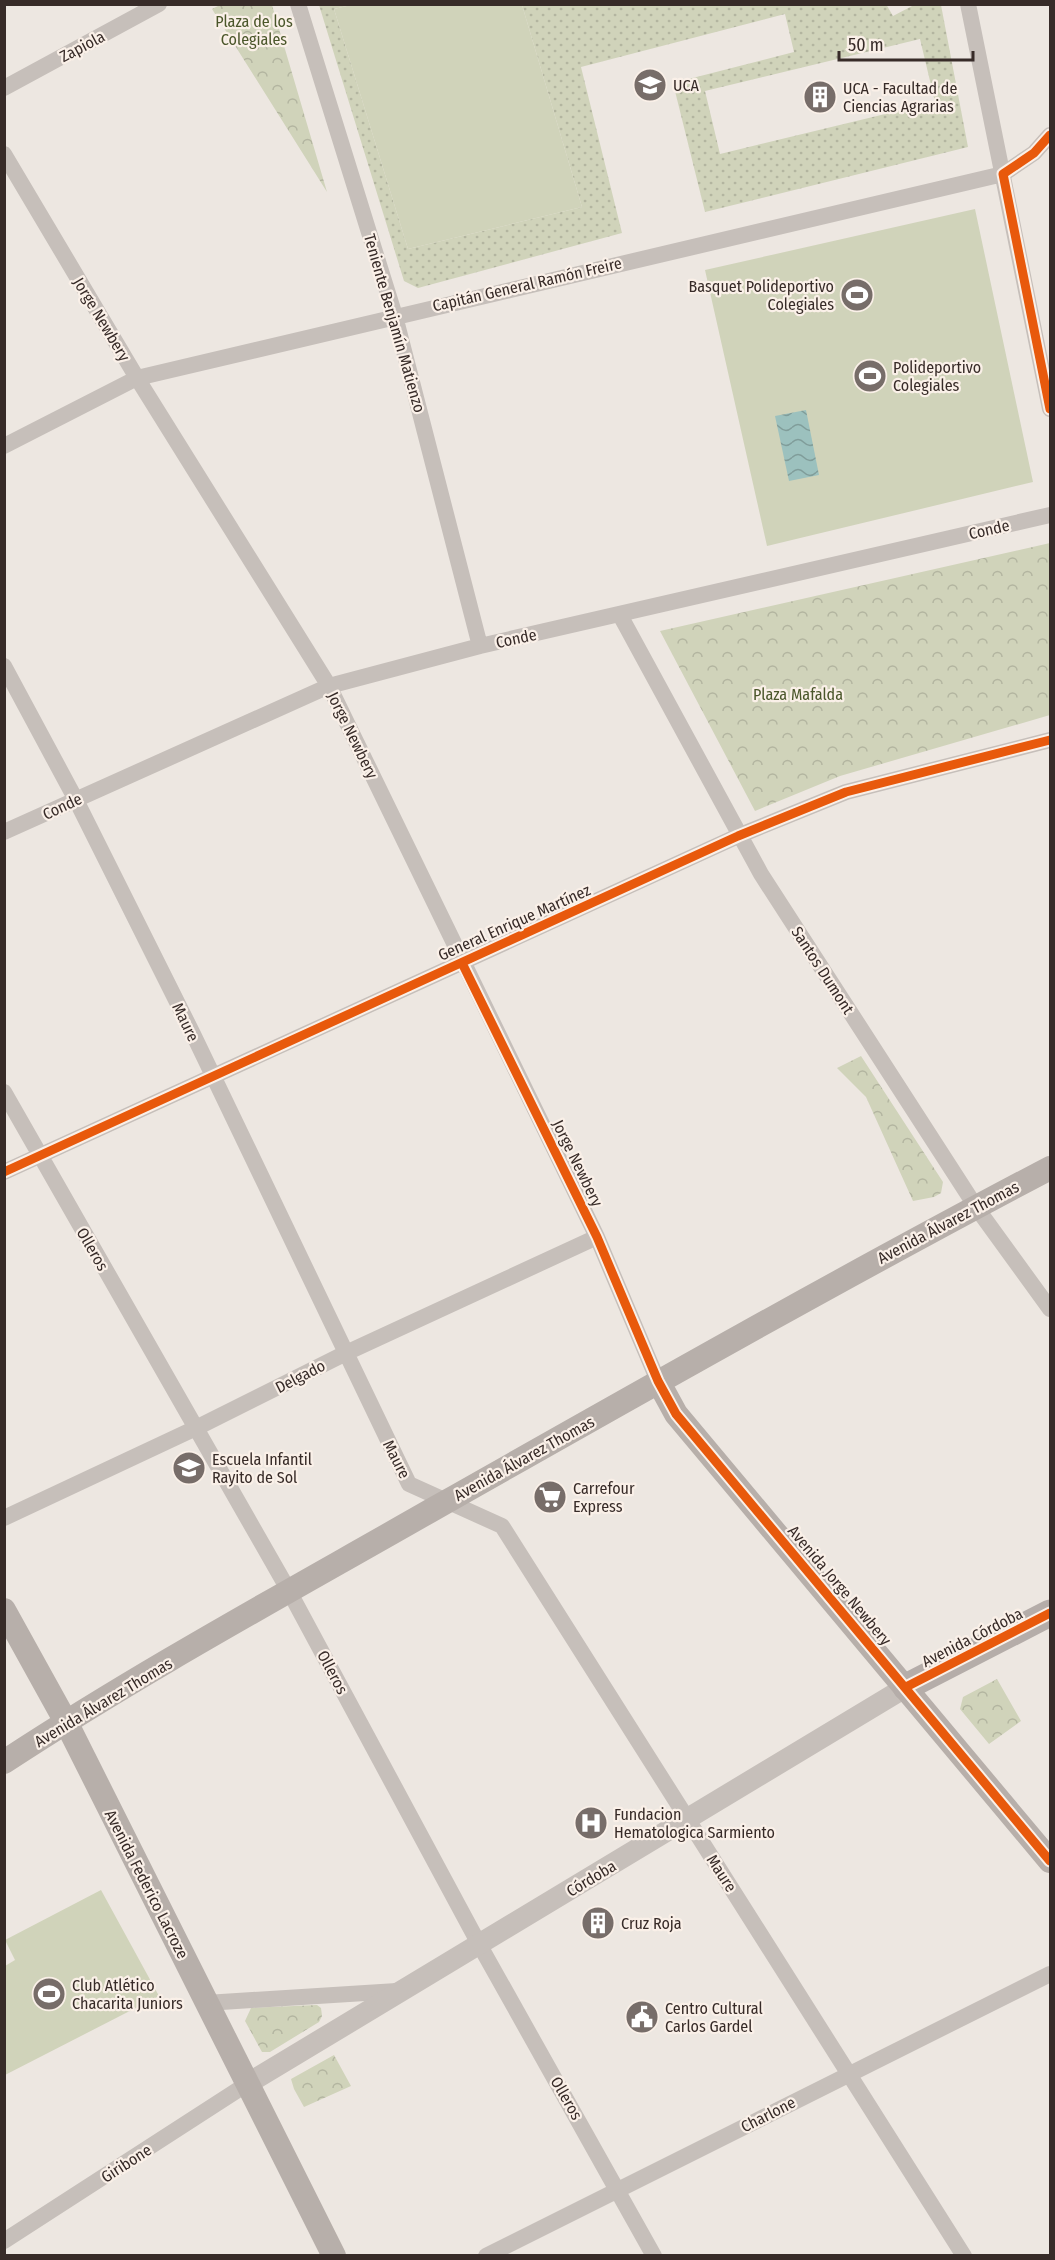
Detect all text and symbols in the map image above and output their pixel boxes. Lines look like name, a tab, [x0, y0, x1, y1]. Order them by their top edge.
park label: Plaza de los Colegiales	[215, 12, 293, 49]
scale bar	[839, 24, 972, 62]
street label: Zapiola	[57, 27, 108, 66]
text: 50 m	[848, 34, 884, 56]
school or university icon: UCA	[632, 67, 668, 103]
place label: UCA	[673, 76, 700, 95]
building icon: UCA - Facultad de Ciencias Agrarias	[802, 79, 838, 115]
place label: UCA - Facultad de Ciencias Agrarias	[843, 79, 957, 116]
street label: Teniente Benjamín Matienzo	[360, 232, 429, 415]
street label: Capitán General Ramón Freire	[431, 253, 624, 316]
street label: Jorge Newbery	[69, 274, 134, 365]
place label: Basquet Polideportivo Colegiales	[689, 277, 834, 314]
sports icon: Basquet Polideportivo Colegiales	[839, 277, 875, 313]
sports icon: Polideportivo Colegiales	[852, 358, 888, 394]
place label: Polideportivo Colegiales	[893, 358, 981, 395]
street label: Conde	[967, 516, 1011, 543]
street label: Conde	[494, 625, 538, 652]
park label: Plaza Mafalda	[753, 685, 843, 704]
street label: Jorge Newbery	[323, 689, 382, 783]
street label: Conde	[40, 789, 85, 824]
street label: General Enrique Martínez	[435, 880, 593, 965]
street label: Santos Dumont	[787, 923, 858, 1018]
street label: Maure	[168, 1000, 203, 1045]
street label: Jorge Newbery	[548, 1117, 607, 1211]
street label: Avenida Álvarez Thomas	[874, 1177, 1022, 1268]
street label: Olleros	[73, 1224, 113, 1274]
street label: Delgado	[272, 1356, 328, 1397]
street label: Avenida Álvarez Thomas	[451, 1412, 598, 1505]
street label: Maure	[379, 1437, 414, 1482]
school or university icon: Escuela Infantil Rayito de Sol	[171, 1450, 207, 1486]
place label: Escuela Infantil Rayito de Sol	[212, 1450, 312, 1487]
supermarket icon: Carrefour Express	[532, 1479, 568, 1515]
place label: Carrefour Express	[573, 1479, 635, 1516]
street label: Avenida Jorge Newbery	[784, 1522, 896, 1650]
street label: Avenida Córdoba	[919, 1604, 1026, 1671]
street label: Olleros	[313, 1647, 352, 1697]
street label: Avenida Álvarez Thomas	[31, 1654, 176, 1751]
hospital icon: Fundacion Hematologica Sarmiento	[573, 1805, 609, 1841]
place label: Fundacion Hematologica Sarmiento	[614, 1805, 775, 1842]
street label: Avenida Federico Lacroze	[101, 1807, 192, 1962]
street label: Maure	[703, 1851, 741, 1896]
street label: Córdoba	[563, 1856, 620, 1901]
building icon: Cruz Roja	[580, 1905, 616, 1941]
place label: Cruz Roja	[621, 1914, 682, 1933]
sports icon: Club Atlético Chacarita Juniors	[31, 1976, 67, 2012]
place label: Club Atlético Chacarita Juniors	[72, 1976, 183, 2013]
public building icon: Centro Cultural Carlos Gardel	[624, 1999, 660, 2035]
place label: Centro Cultural Carlos Gardel	[665, 1999, 763, 2036]
street label: Olleros	[547, 2073, 587, 2123]
street label: Charlone	[738, 2093, 799, 2136]
street label: Giribone	[98, 2140, 155, 2187]

